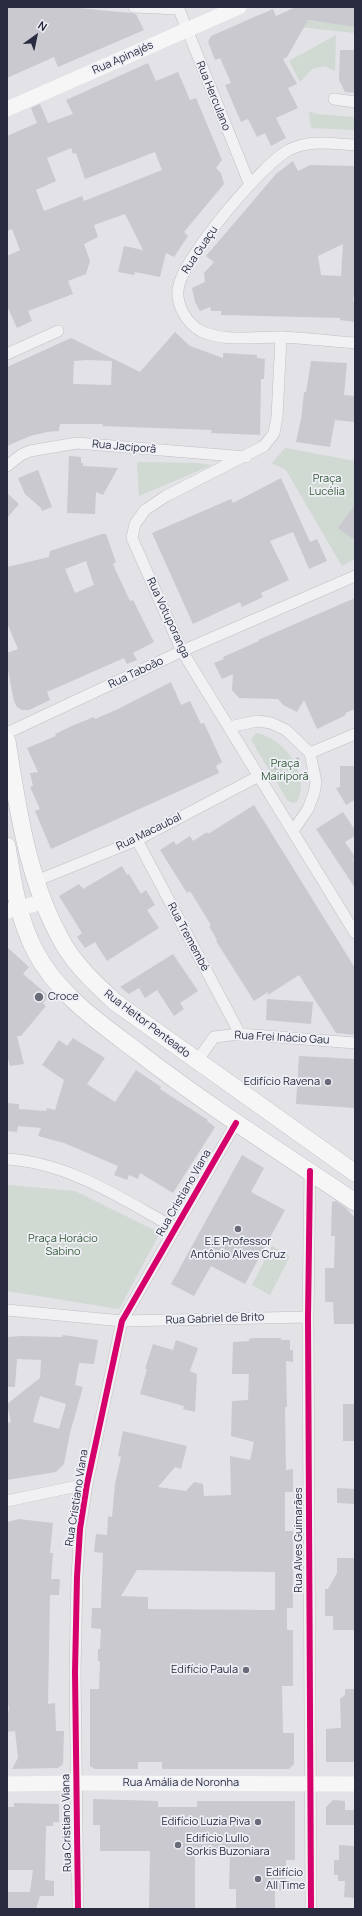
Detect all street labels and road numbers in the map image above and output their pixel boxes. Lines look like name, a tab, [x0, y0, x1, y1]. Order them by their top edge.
street label: Rua Apinajés	[90, 39, 156, 77]
street label: Rua Herculano	[193, 59, 233, 133]
street label: Rua Guaçu	[179, 224, 221, 276]
street label: Rua Jaciporã	[91, 438, 157, 456]
street label: Rua Votuporanga	[144, 576, 192, 660]
street label: Rua Taboão	[106, 654, 166, 692]
street label: Rua Macaubal	[114, 811, 184, 853]
street label: Rua Tremembé	[164, 900, 212, 974]
street label: Rua Heitor Penteado	[101, 987, 193, 1061]
street label: Rua Frei Inácio Gau	[234, 1029, 330, 1047]
street label: Rua Cristiano Viana	[154, 1147, 214, 1239]
street label: Rua Gabriel de Brito	[165, 1311, 265, 1327]
street label: Rua Cristiano Viana	[63, 1449, 91, 1547]
street label: Rua Alves Guimarães	[292, 1487, 306, 1593]
street label: Rua Cristiano Viana	[60, 1774, 74, 1872]
street label: Rua Amália de Noronha	[123, 1776, 239, 1790]

